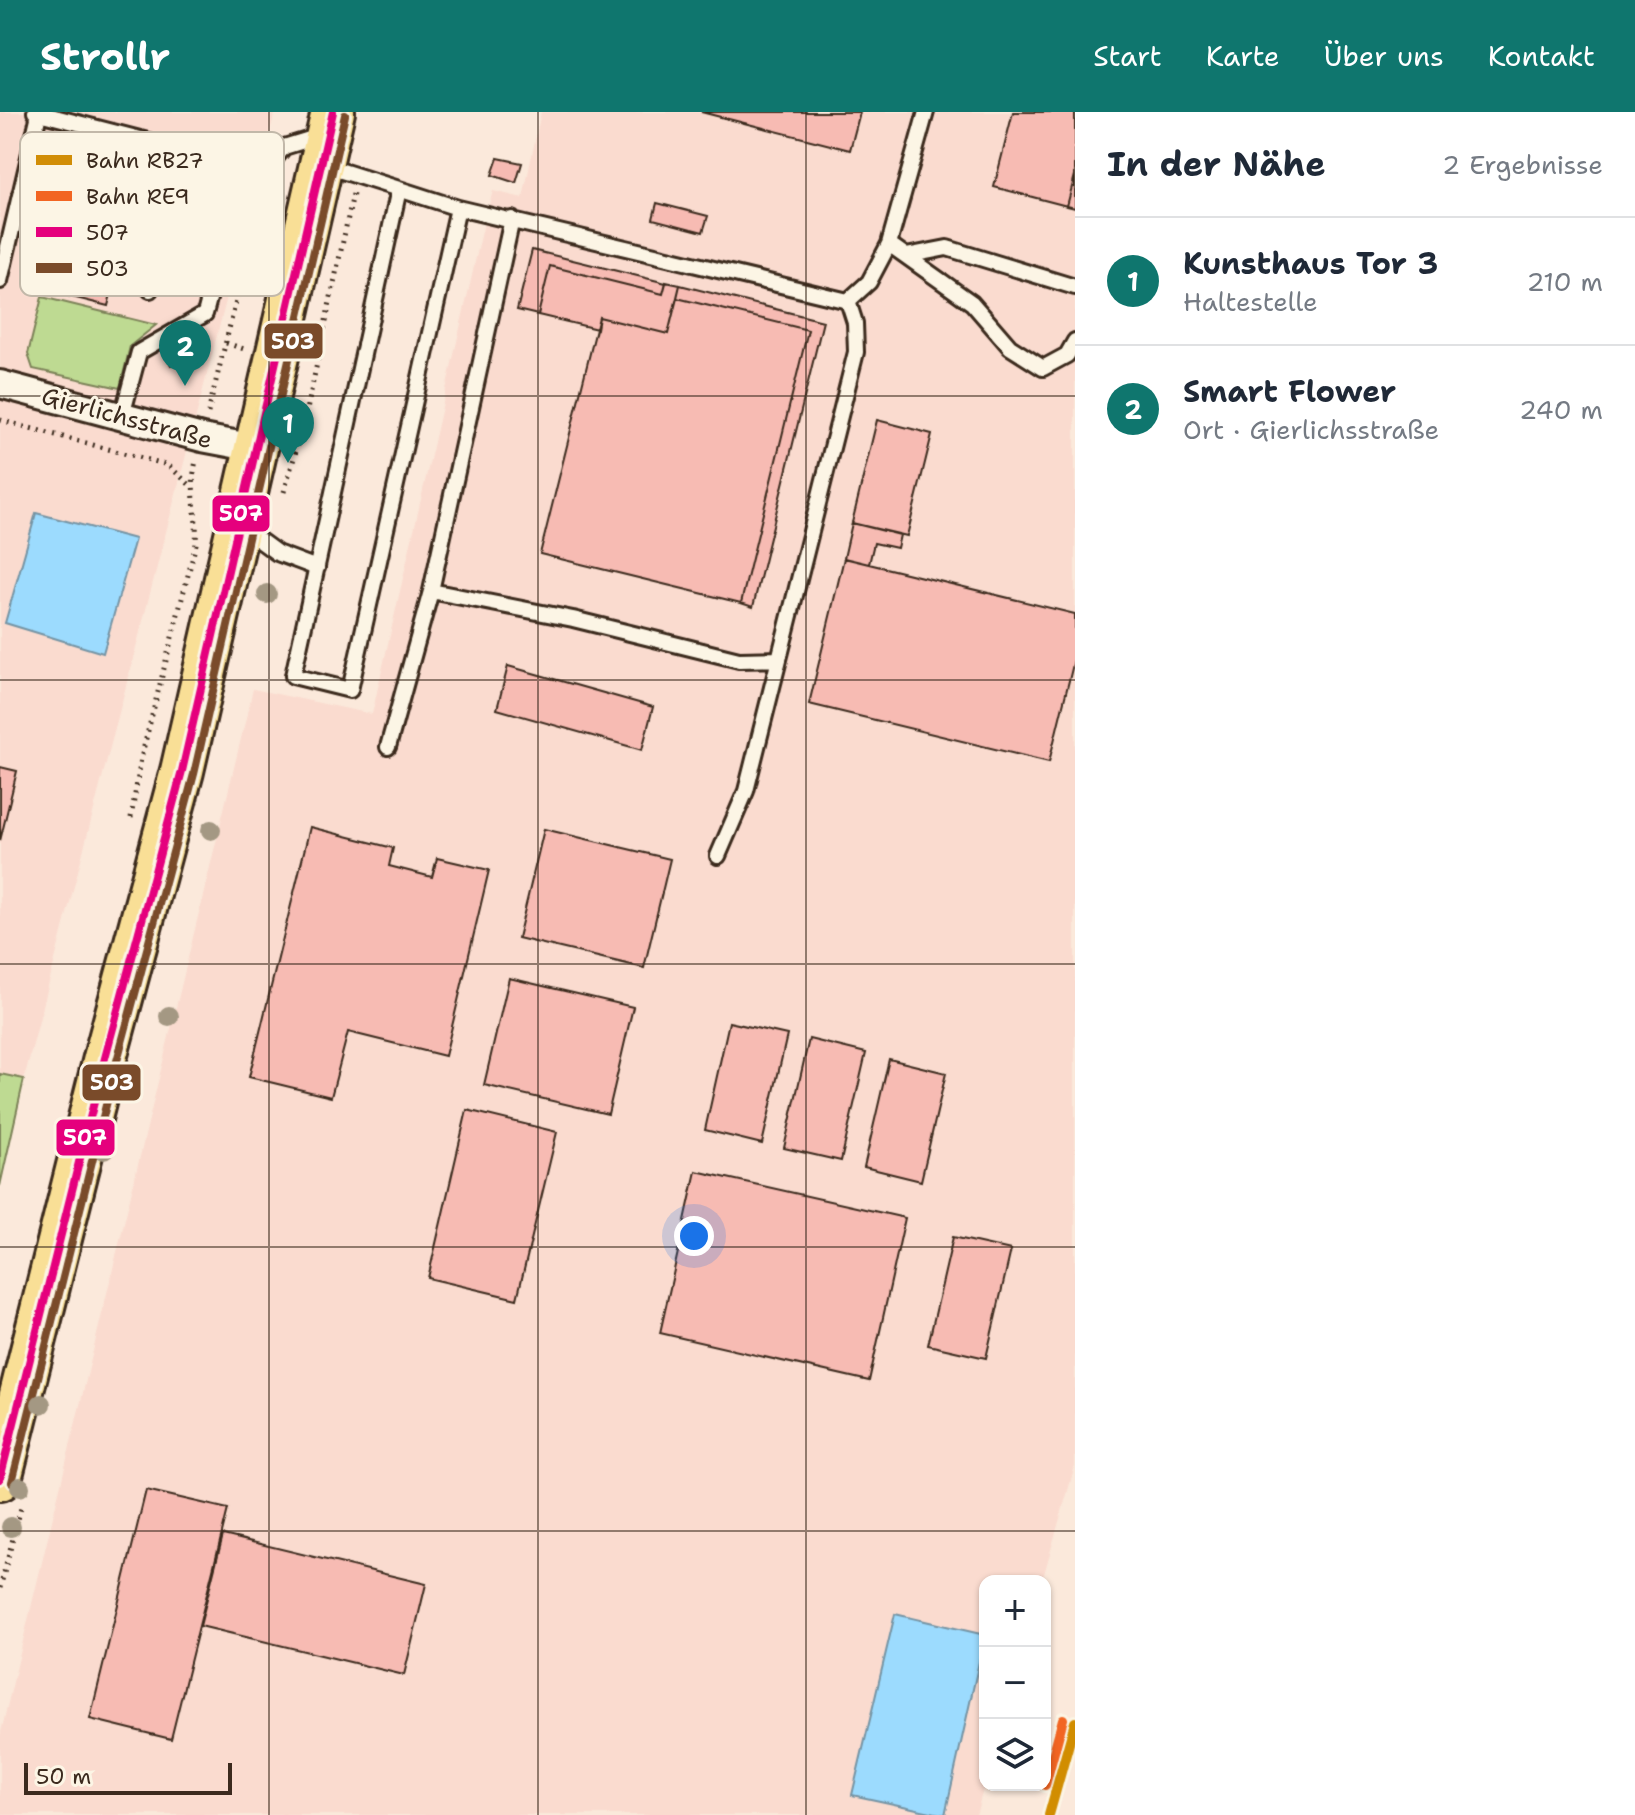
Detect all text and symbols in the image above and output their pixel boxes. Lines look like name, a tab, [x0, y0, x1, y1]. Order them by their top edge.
text: Strollr	[40, 31, 170, 82]
text: Start	[1093, 37, 1162, 75]
text: Karte	[1206, 37, 1280, 75]
text: Über uns	[1324, 37, 1444, 75]
text: Kontakt	[1488, 37, 1595, 75]
legend	[20, 132, 284, 296]
text: In der Nähe	[1107, 141, 1326, 187]
text: Bahn RB27	[86, 146, 204, 175]
text: 2 Ergebnisse	[1442, 147, 1603, 182]
text: Bahn RE9	[86, 182, 190, 211]
text: 507	[86, 218, 129, 247]
text: Kunsthaus Tor 3	[1183, 243, 1438, 284]
text: 503	[86, 254, 129, 283]
text: 1	[1127, 264, 1139, 299]
text: 210 m	[1526, 264, 1603, 299]
text: Haltestelle	[1183, 284, 1318, 319]
pin: 2	[159, 320, 211, 386]
line badge: 503	[263, 322, 324, 360]
text: 503	[271, 327, 315, 356]
text: Smart Flower	[1183, 371, 1396, 412]
street label: Gierlichsstraße	[38, 380, 216, 456]
text: 2	[1124, 392, 1142, 427]
text: 240 m	[1519, 392, 1603, 427]
pin: 1	[262, 397, 314, 463]
text: Ort · Gierlichsstraße	[1183, 412, 1439, 447]
line badge: 507	[211, 494, 271, 533]
text: 507	[219, 499, 263, 528]
line badge: 503	[81, 1063, 142, 1102]
text: 503	[90, 1068, 134, 1097]
line badge: 507	[55, 1118, 116, 1157]
text: 507	[63, 1123, 107, 1152]
your location	[674, 1216, 714, 1256]
map controls	[979, 1575, 1051, 1791]
button: +	[979, 1575, 1051, 1647]
button: −	[979, 1647, 1051, 1719]
button: layers	[979, 1719, 1051, 1791]
scale bar	[24, 1759, 232, 1795]
text: 50 m	[36, 1762, 91, 1791]

